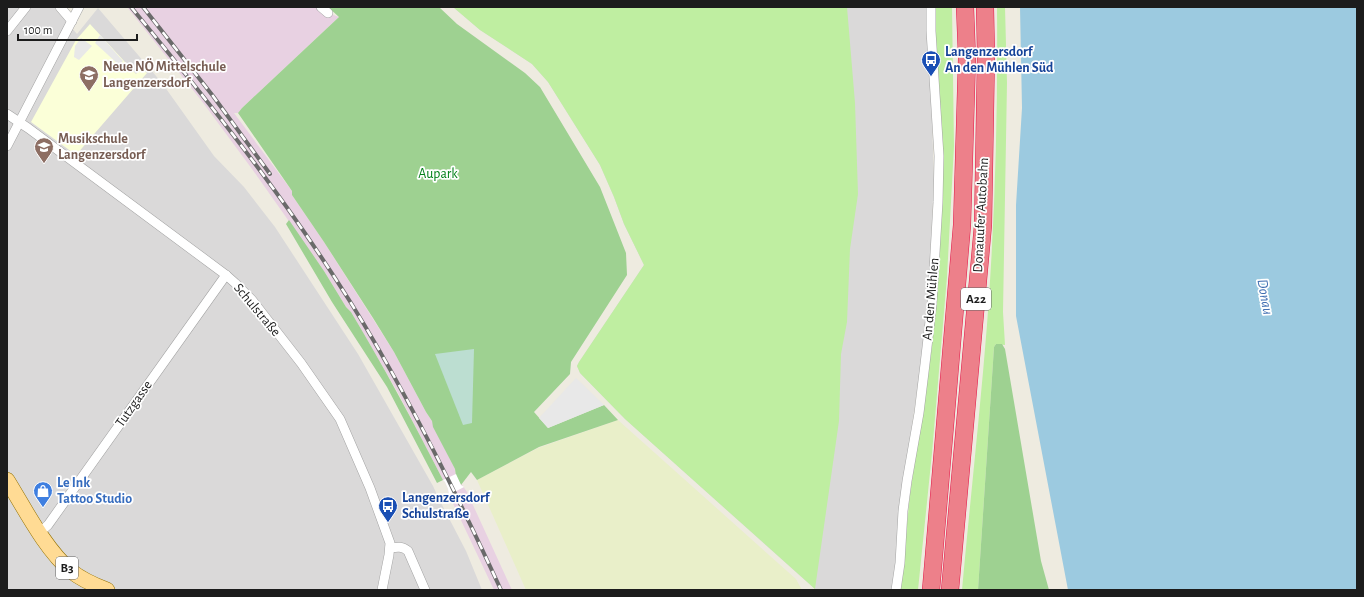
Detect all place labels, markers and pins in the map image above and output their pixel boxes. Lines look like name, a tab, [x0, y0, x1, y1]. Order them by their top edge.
place label: Langenzersdorf An den Mühlen Süd	[945, 45, 1054, 75]
bus stop icon: Langenzersdorf An den Mühlen Süd	[920, 49, 942, 77]
place label: Neue NÖ Mittelschule Langenzersdorf	[103, 58, 226, 90]
school or university icon: Neue NÖ Mittelschule Langenzersdorf	[78, 64, 100, 92]
place label: Musikschule Langenzersdorf	[58, 132, 147, 162]
school or university icon: Musikschule Langenzersdorf	[33, 136, 55, 164]
place label: Le Ink Tattoo Studio	[57, 476, 132, 506]
shop icon: Le Ink Tattoo Studio	[32, 480, 54, 508]
place label: Langenzersdorf Schulstraße	[402, 491, 491, 521]
bus stop icon: Langenzersdorf Schulstraße	[377, 495, 399, 523]

